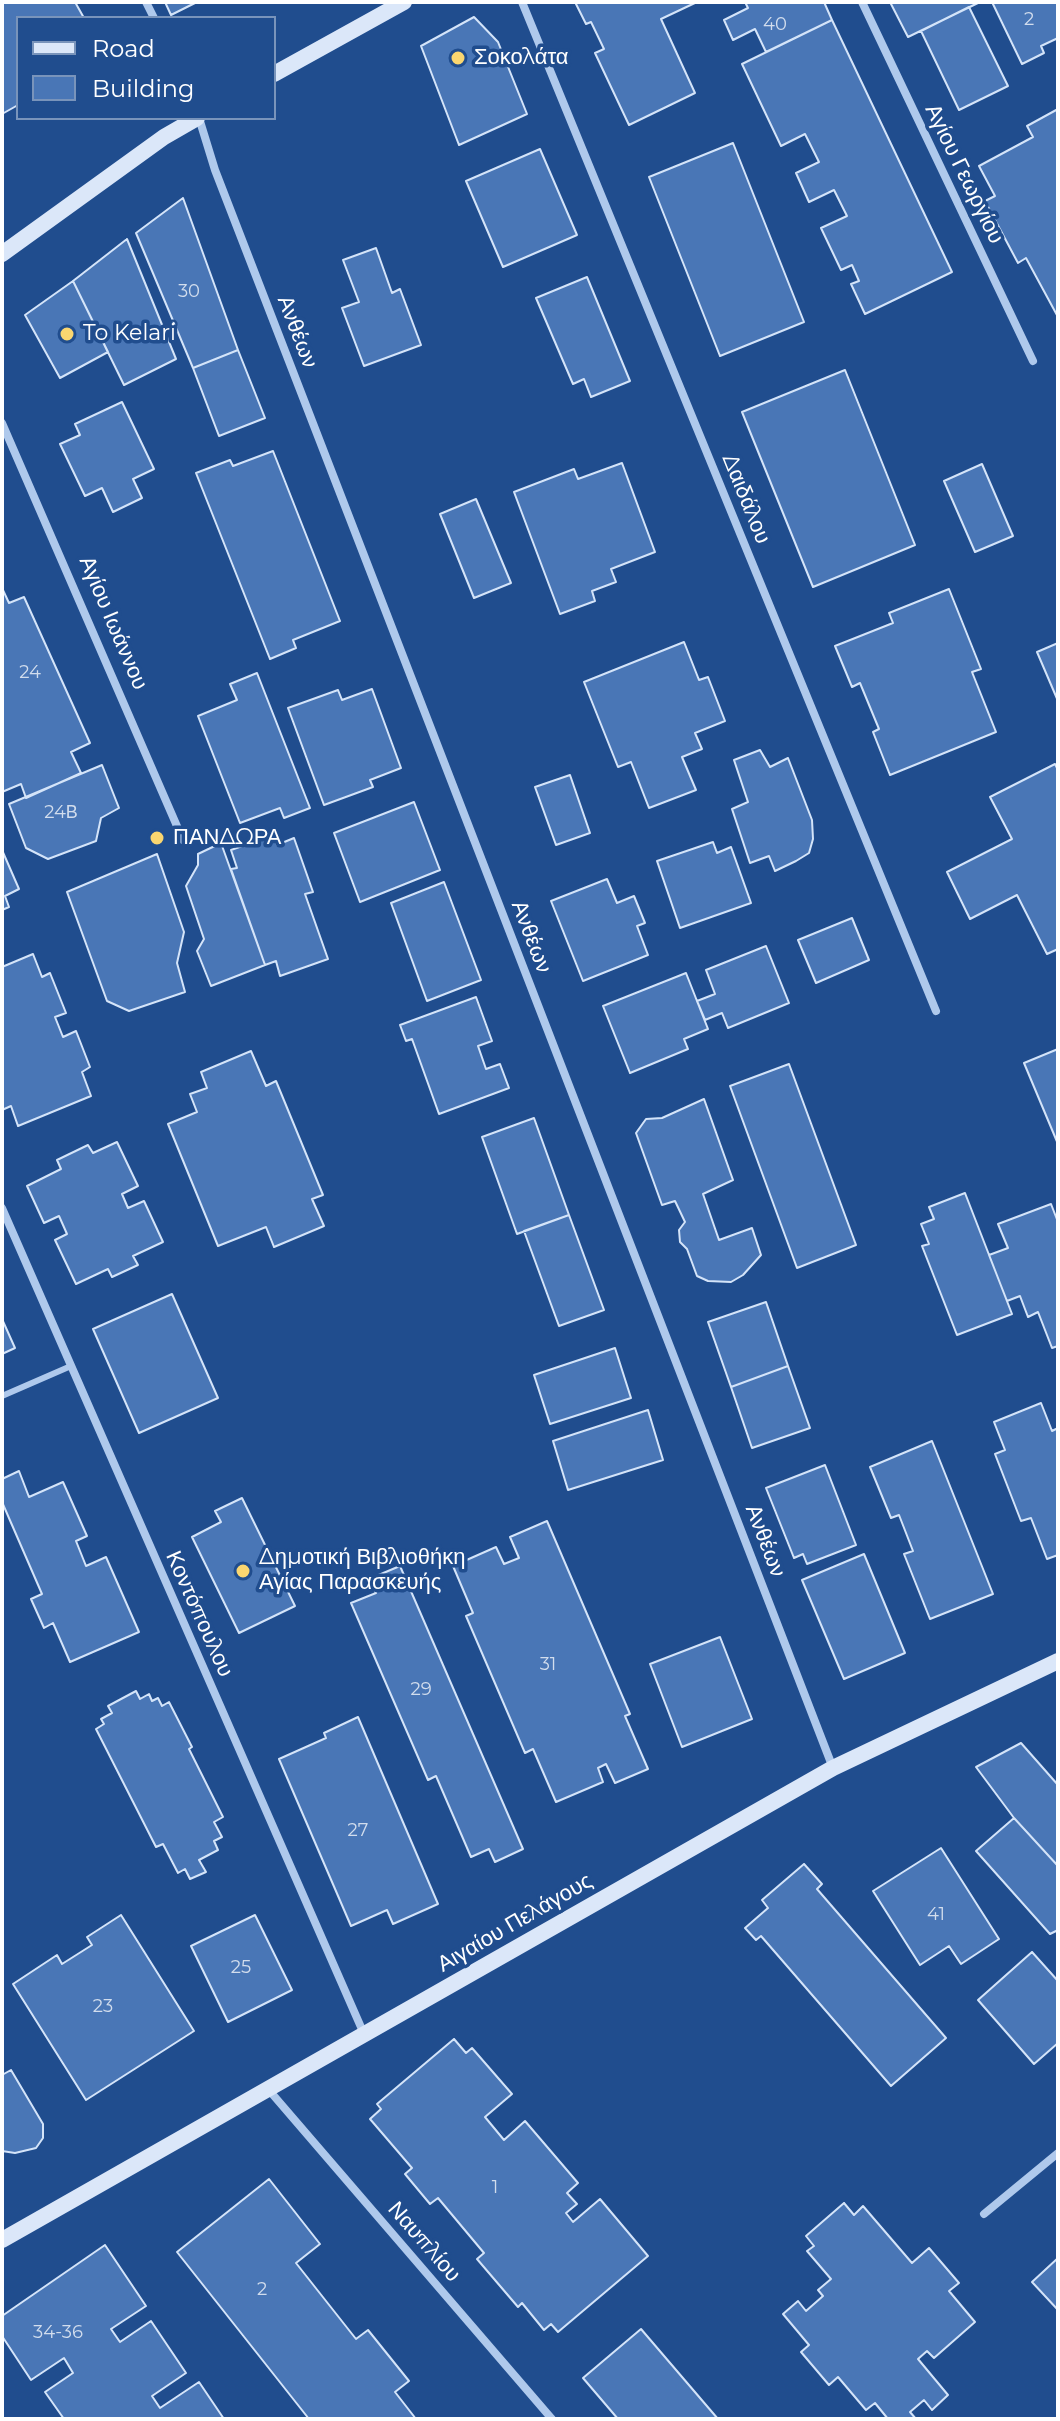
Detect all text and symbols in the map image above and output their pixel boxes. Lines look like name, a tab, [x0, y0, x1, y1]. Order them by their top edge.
house number: 2	[1024, 9, 1034, 31]
house number: 40	[763, 14, 787, 36]
legend	[16, 16, 276, 120]
text: Road	[92, 34, 155, 63]
place label: Σοκολάτα	[474, 45, 569, 71]
marker: Σοκολάτα	[449, 49, 467, 67]
text: Building	[92, 74, 195, 103]
street label: Αγίου Γεωργίου	[919, 100, 1009, 248]
house number: 30	[178, 281, 200, 303]
street label: Ανθέων	[271, 292, 323, 372]
place label: To Kelari	[83, 321, 176, 347]
marker: To Kelari	[58, 325, 76, 343]
street label: Δαιδάλου	[716, 450, 776, 548]
street label: Αγίου Ιωάννου	[73, 552, 153, 694]
house number: 24	[19, 662, 41, 684]
house number: 24Β	[44, 802, 78, 824]
place label: ΠΑΝΔΩΡΑ	[173, 825, 281, 851]
marker: ΠΑΝΔΩΡΑ	[148, 829, 166, 847]
street label: Ανθέων	[505, 897, 557, 977]
street label: Ανθέων	[739, 1501, 791, 1581]
place label: Δημοτική Βιβλιοθήκη Αγίας Παρασκευής	[259, 1545, 465, 1596]
street label: Κοντόπουλου	[160, 1547, 238, 1681]
marker: Δημοτική Βιβλιοθήκη Αγίας Παρασκευής	[234, 1562, 252, 1580]
house number: 31	[540, 1654, 556, 1676]
house number: 29	[410, 1679, 432, 1701]
house number: 27	[348, 1820, 368, 1842]
street label: Αιγαίου Πελάγους	[433, 1868, 597, 1978]
house number: 41	[927, 1904, 945, 1926]
house number: 25	[231, 1957, 251, 1979]
house number: 23	[93, 1996, 113, 2018]
house number: 1	[492, 2177, 498, 2199]
street label: Ναυπλίου	[382, 2197, 466, 2287]
house number: 2	[257, 2279, 267, 2301]
house number: 34-36	[33, 2322, 83, 2344]

